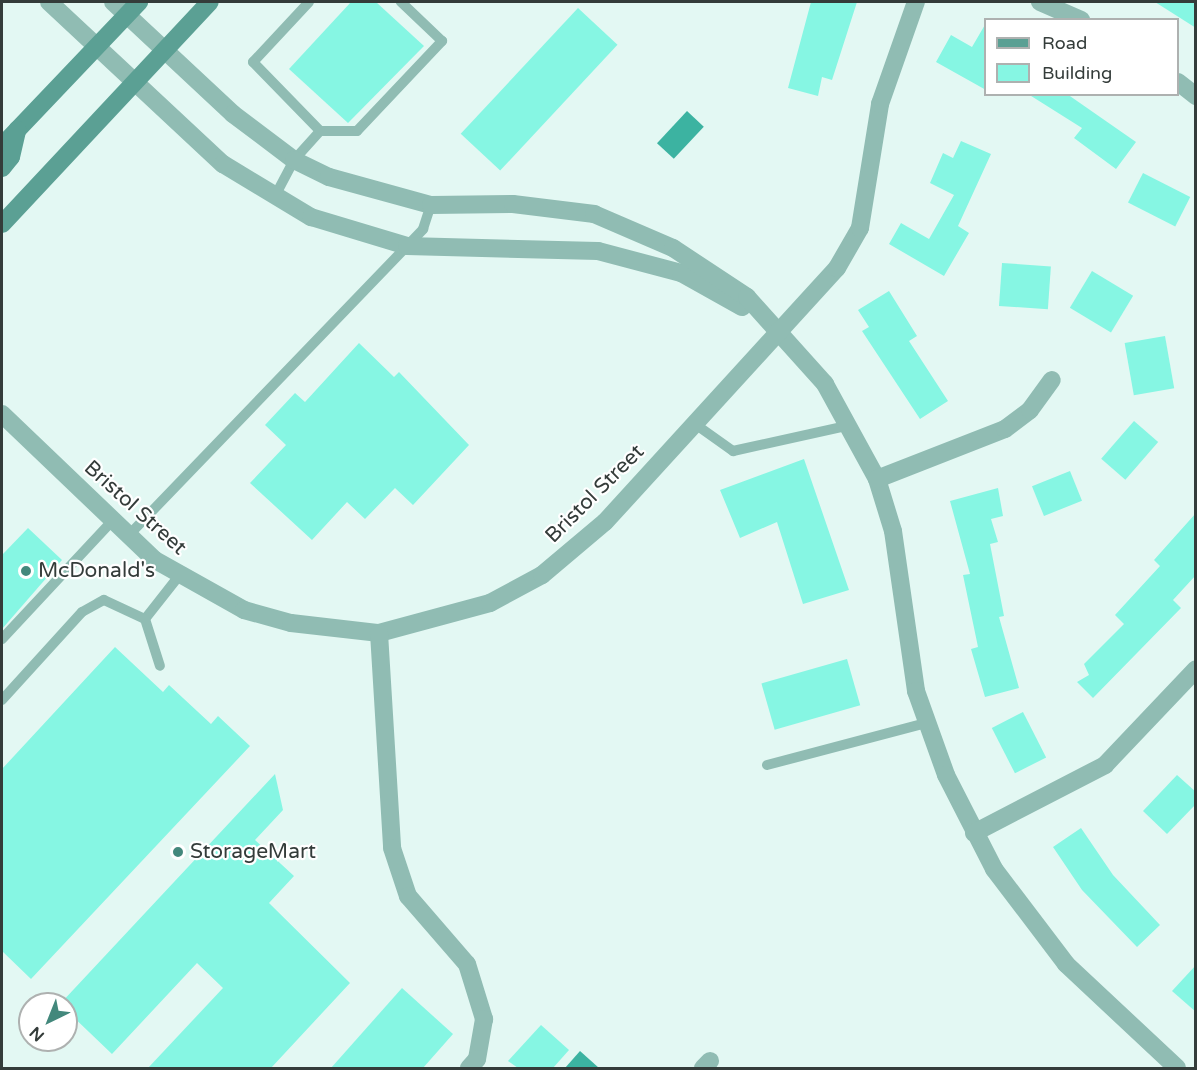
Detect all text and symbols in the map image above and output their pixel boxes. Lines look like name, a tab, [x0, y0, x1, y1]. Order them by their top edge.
legend	[984, 18, 1179, 96]
text: Road	[1042, 32, 1087, 54]
text: Building	[1042, 62, 1112, 84]
street label: Bristol Street	[540, 439, 650, 549]
street label: Bristol Street	[79, 455, 191, 561]
place label: McDonald's	[38, 558, 155, 584]
marker: McDonald's	[19, 564, 33, 578]
place label: StorageMart	[190, 839, 316, 865]
marker: StorageMart	[171, 845, 185, 859]
north arrow	[18, 992, 78, 1052]
text: N	[26, 1022, 49, 1045]

